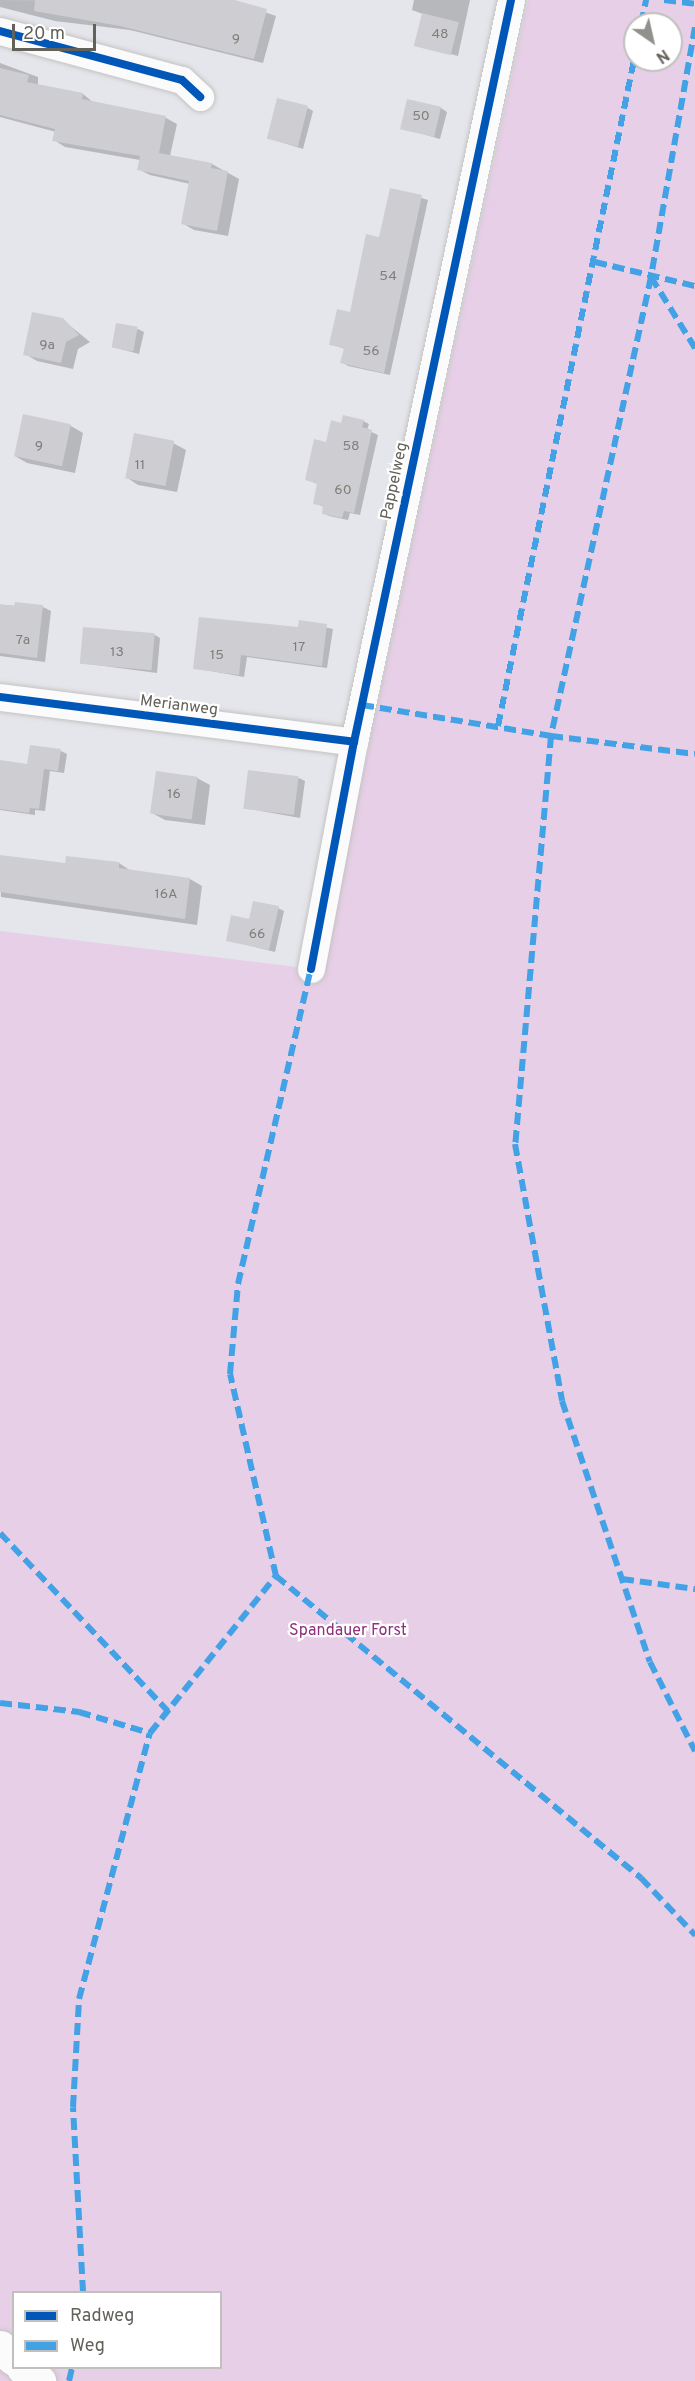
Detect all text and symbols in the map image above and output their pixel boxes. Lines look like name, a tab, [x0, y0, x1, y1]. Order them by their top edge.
scale bar	[15, 12, 99, 50]
north arrow	[623, 12, 683, 72]
text: 20 m	[23, 23, 65, 46]
house number: 48	[431, 27, 449, 43]
house number: 9	[232, 32, 240, 48]
text: N	[652, 44, 672, 67]
house number: 50	[412, 109, 430, 125]
house number: 54	[379, 269, 397, 285]
house number: 9a	[39, 338, 55, 354]
house number: 56	[362, 344, 380, 360]
house number: 9	[35, 439, 43, 455]
house number: 58	[342, 439, 360, 455]
street label: Pappelweg	[377, 441, 413, 521]
house number: 11	[135, 458, 145, 474]
house number: 60	[334, 483, 352, 499]
house number: 7a	[16, 633, 30, 649]
house number: 17	[293, 640, 305, 656]
house number: 13	[110, 645, 124, 661]
house number: 15	[210, 648, 224, 664]
street label: Merianweg	[139, 692, 219, 720]
house number: 16	[167, 787, 181, 803]
house number: 16A	[155, 887, 177, 903]
house number: 66	[249, 927, 265, 943]
park label: Spandauer Forst	[289, 1621, 407, 1641]
legend	[12, 2291, 222, 2369]
text: Radweg	[70, 2305, 134, 2328]
text: Weg	[70, 2335, 105, 2358]

